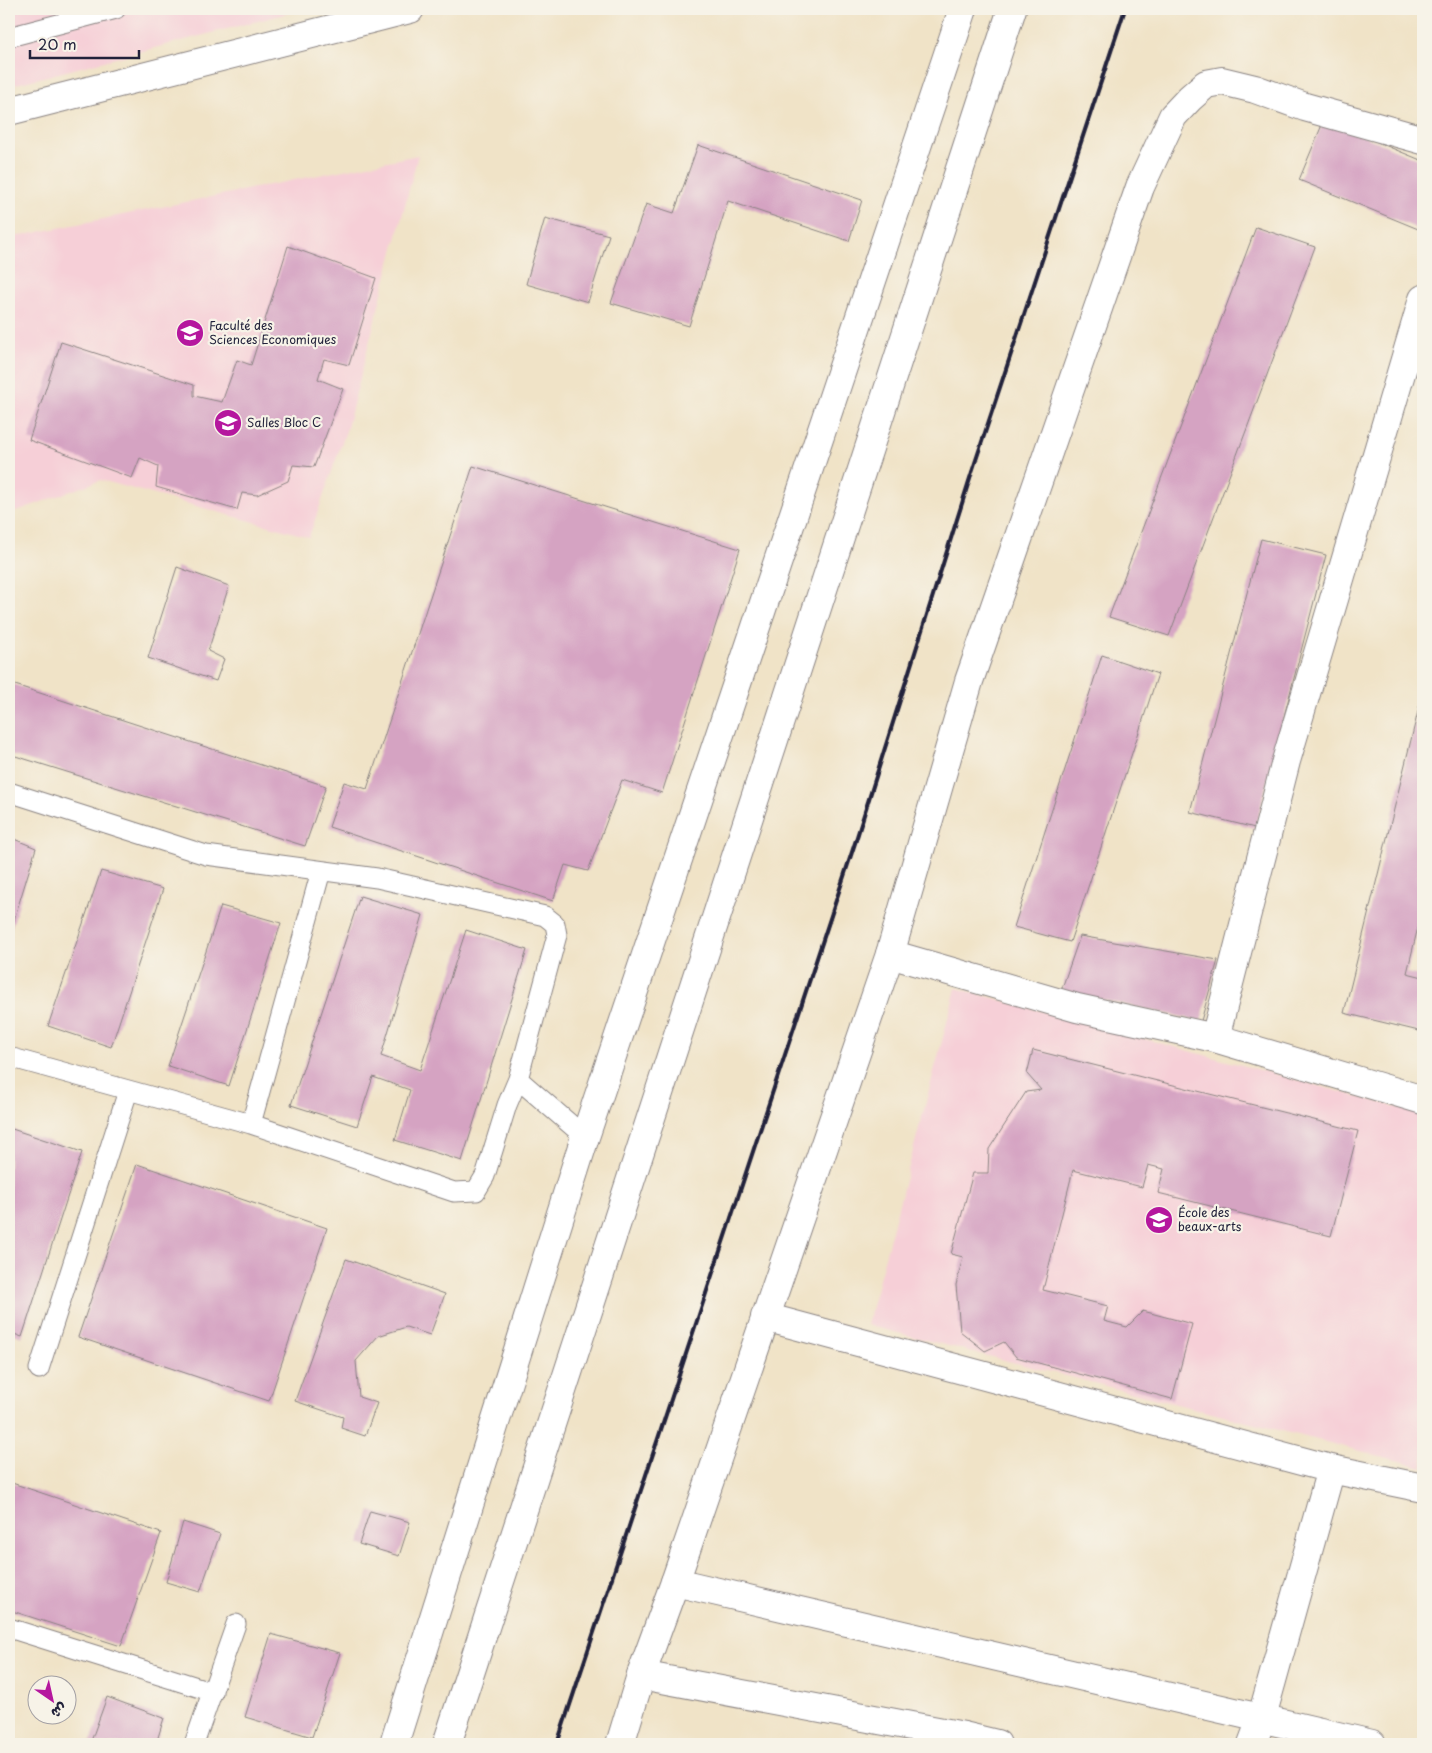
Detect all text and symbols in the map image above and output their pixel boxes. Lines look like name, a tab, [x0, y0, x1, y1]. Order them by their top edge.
scale bar	[30, 28, 139, 60]
text: 20 m	[38, 32, 77, 55]
place label: Faculté des Sciences Economiques	[209, 316, 337, 348]
school or university icon: Faculté des Sciences Economiques	[175, 318, 205, 348]
school or university icon: Salles Bloc C	[213, 408, 243, 438]
place label: Salles Bloc C	[247, 413, 321, 431]
place label: École des beaux-arts	[1178, 1203, 1242, 1235]
school or university icon: École des beaux-arts	[1144, 1205, 1174, 1235]
north arrow	[28, 1676, 78, 1726]
text: ش	[47, 1698, 72, 1724]

